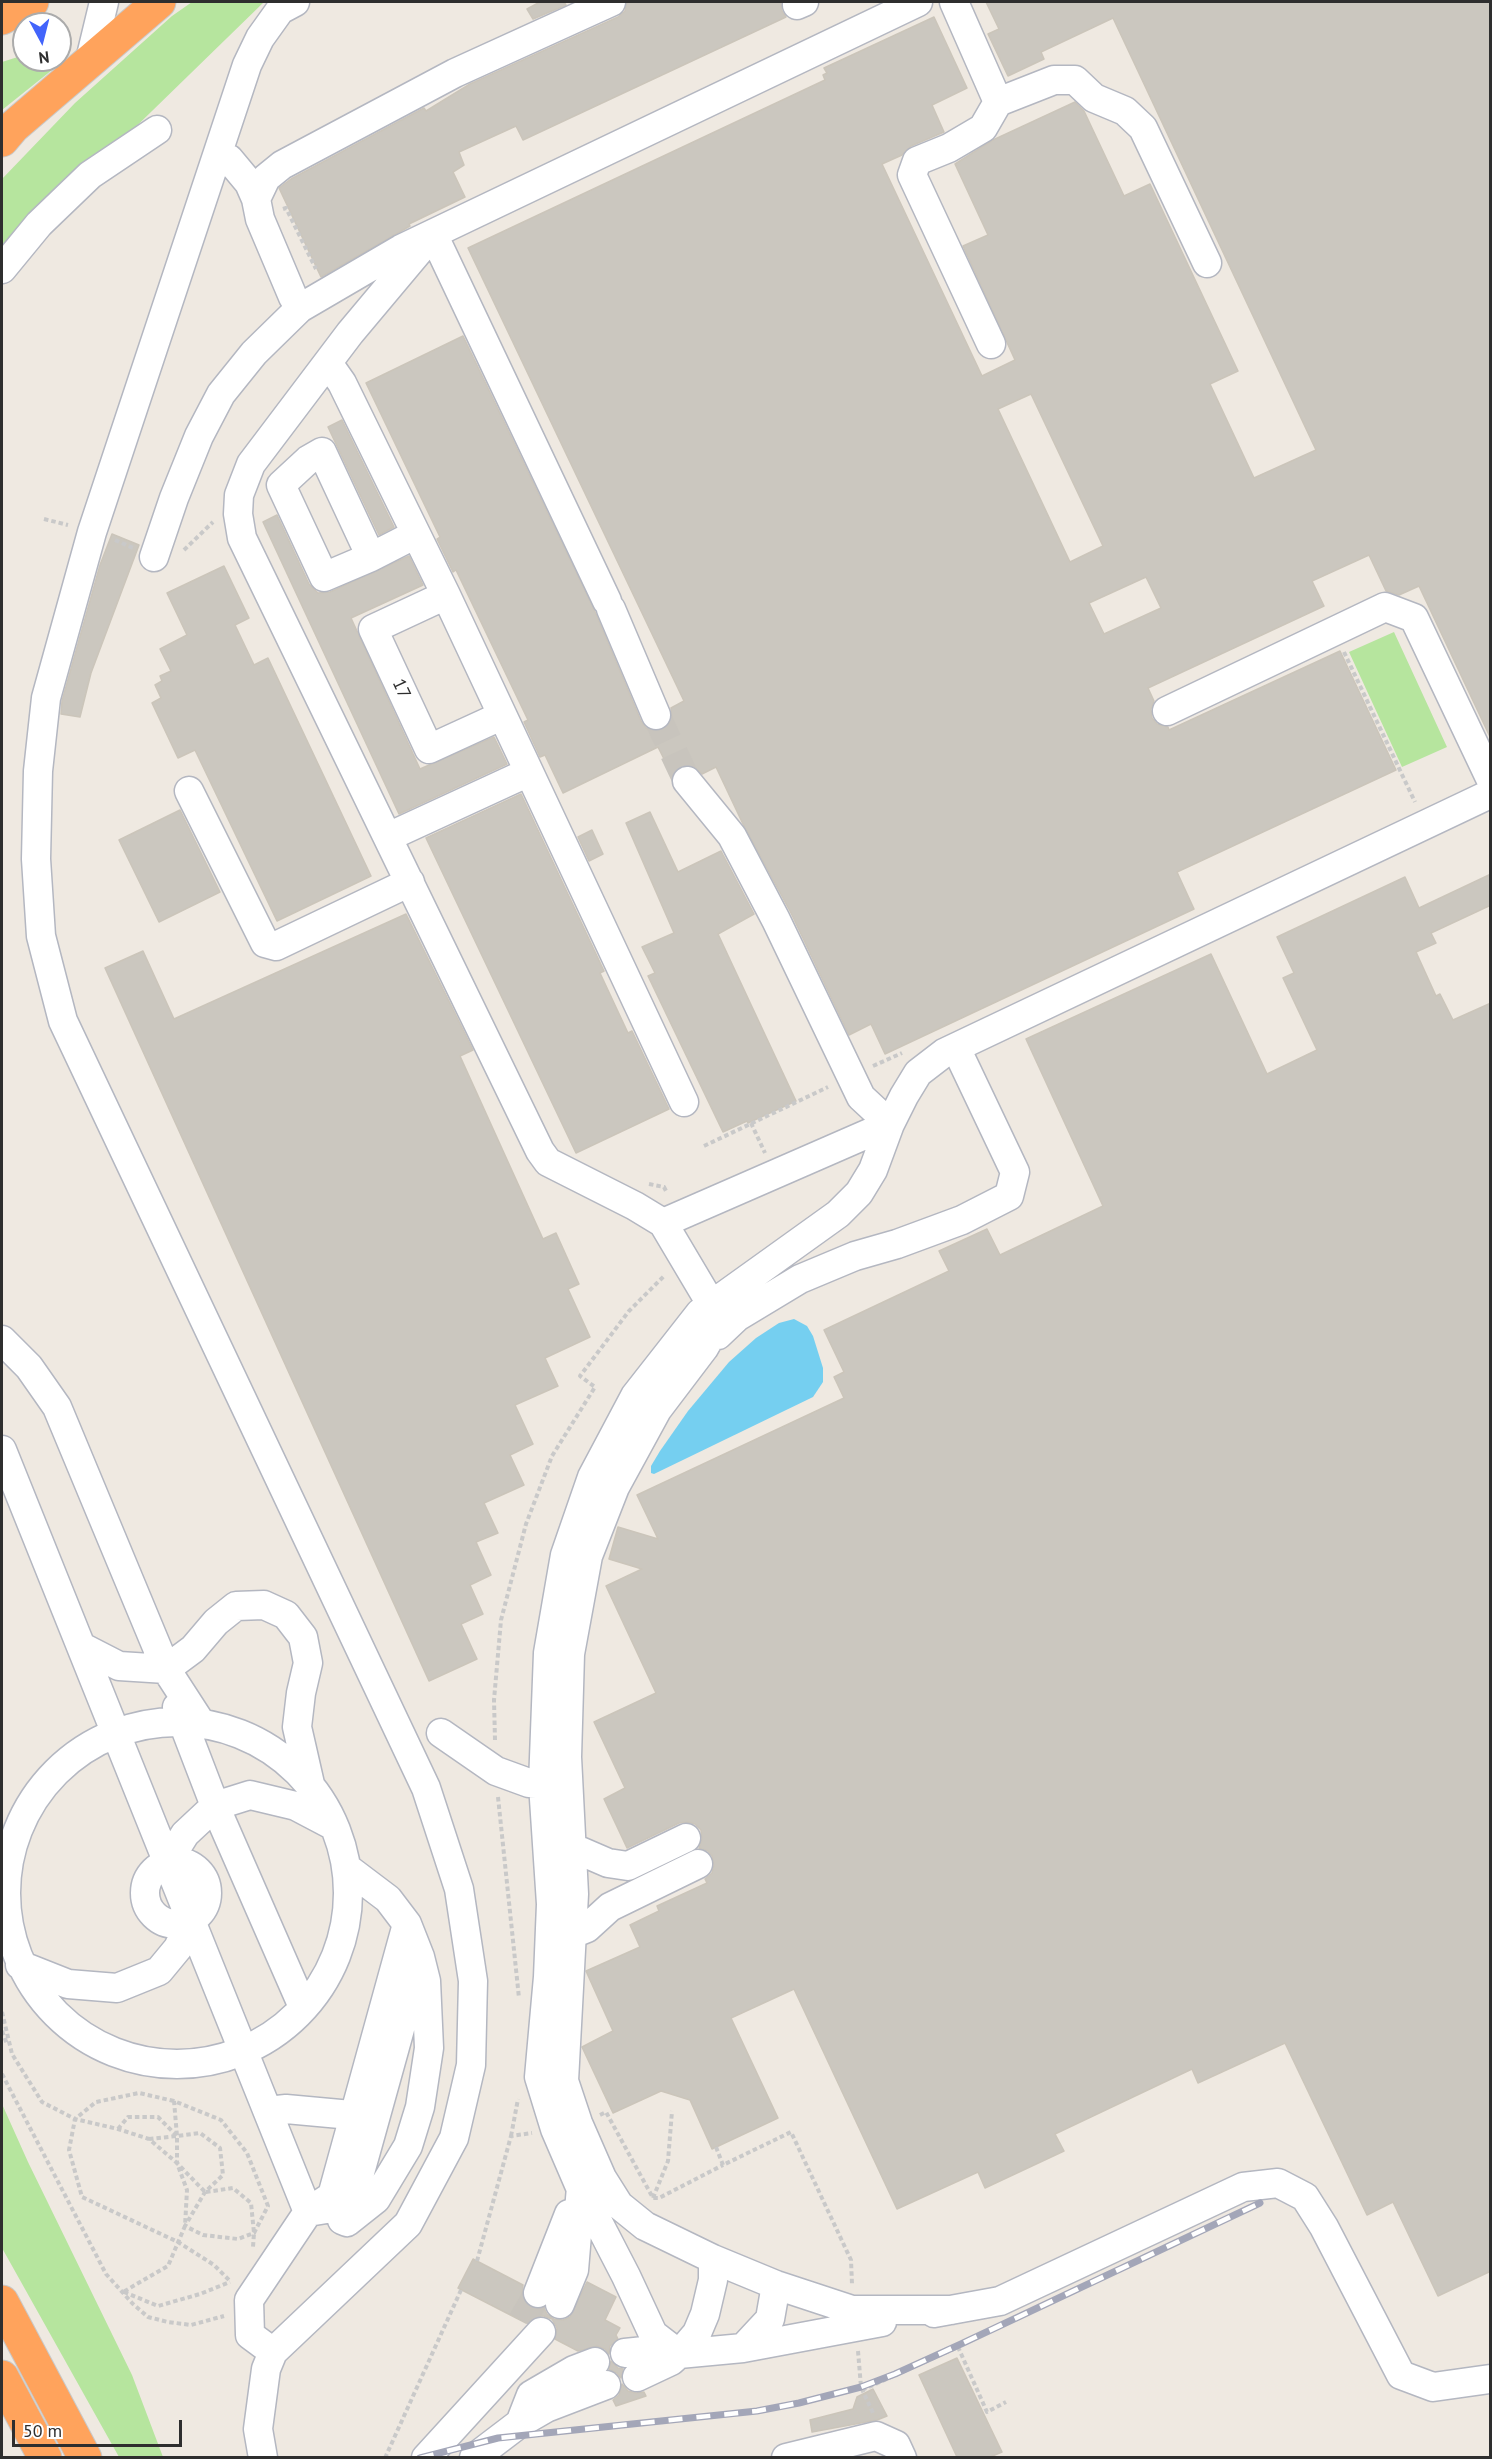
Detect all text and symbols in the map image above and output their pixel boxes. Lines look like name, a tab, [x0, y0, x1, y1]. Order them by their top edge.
north arrow	[12, 12, 72, 72]
text: N	[38, 47, 50, 68]
street label: 17	[387, 676, 415, 702]
scale bar	[15, 2408, 184, 2446]
text: 50 m	[23, 2419, 62, 2442]

